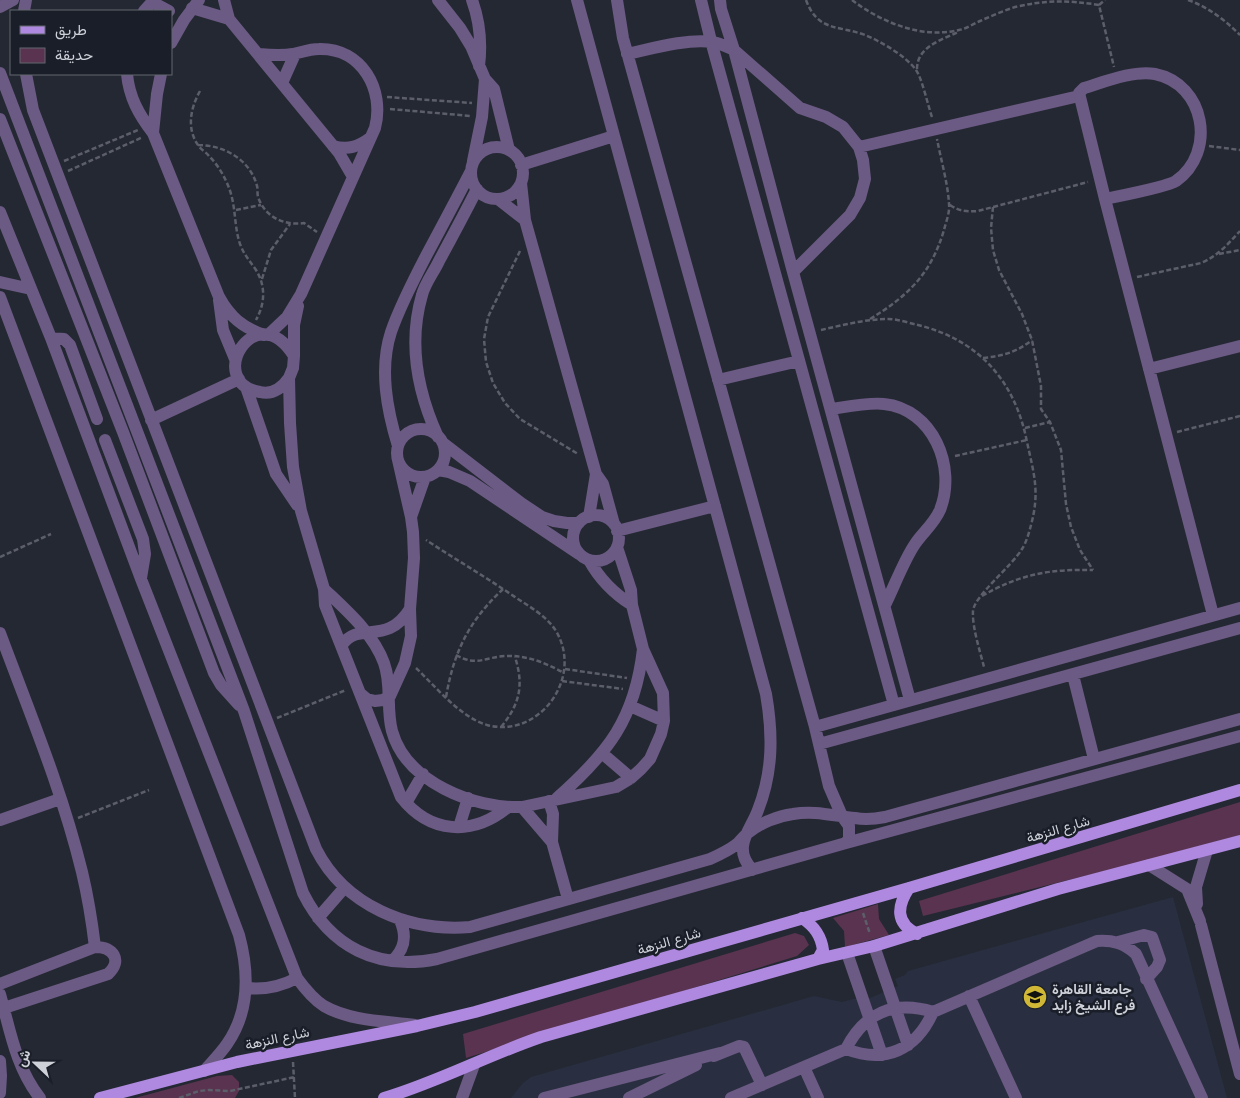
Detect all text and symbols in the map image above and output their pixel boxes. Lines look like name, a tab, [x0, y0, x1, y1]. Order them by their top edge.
legend	[10, 10, 172, 75]
text: طريق	[55, 20, 87, 40]
text: حديقة	[55, 45, 93, 64]
street label: شارع النزهة	[1024, 811, 1092, 849]
street label: شارع النزهة	[635, 923, 703, 961]
place label: جامعة القاهرة فرع الشيخ زايد	[1052, 980, 1135, 1015]
school or university icon: جامعة القاهرة فرع الشيخ زايد	[1022, 984, 1048, 1010]
street label: شارع النزهة	[243, 1022, 311, 1056]
north arrow	[10, 1038, 60, 1088]
text: ش	[11, 1047, 35, 1069]

